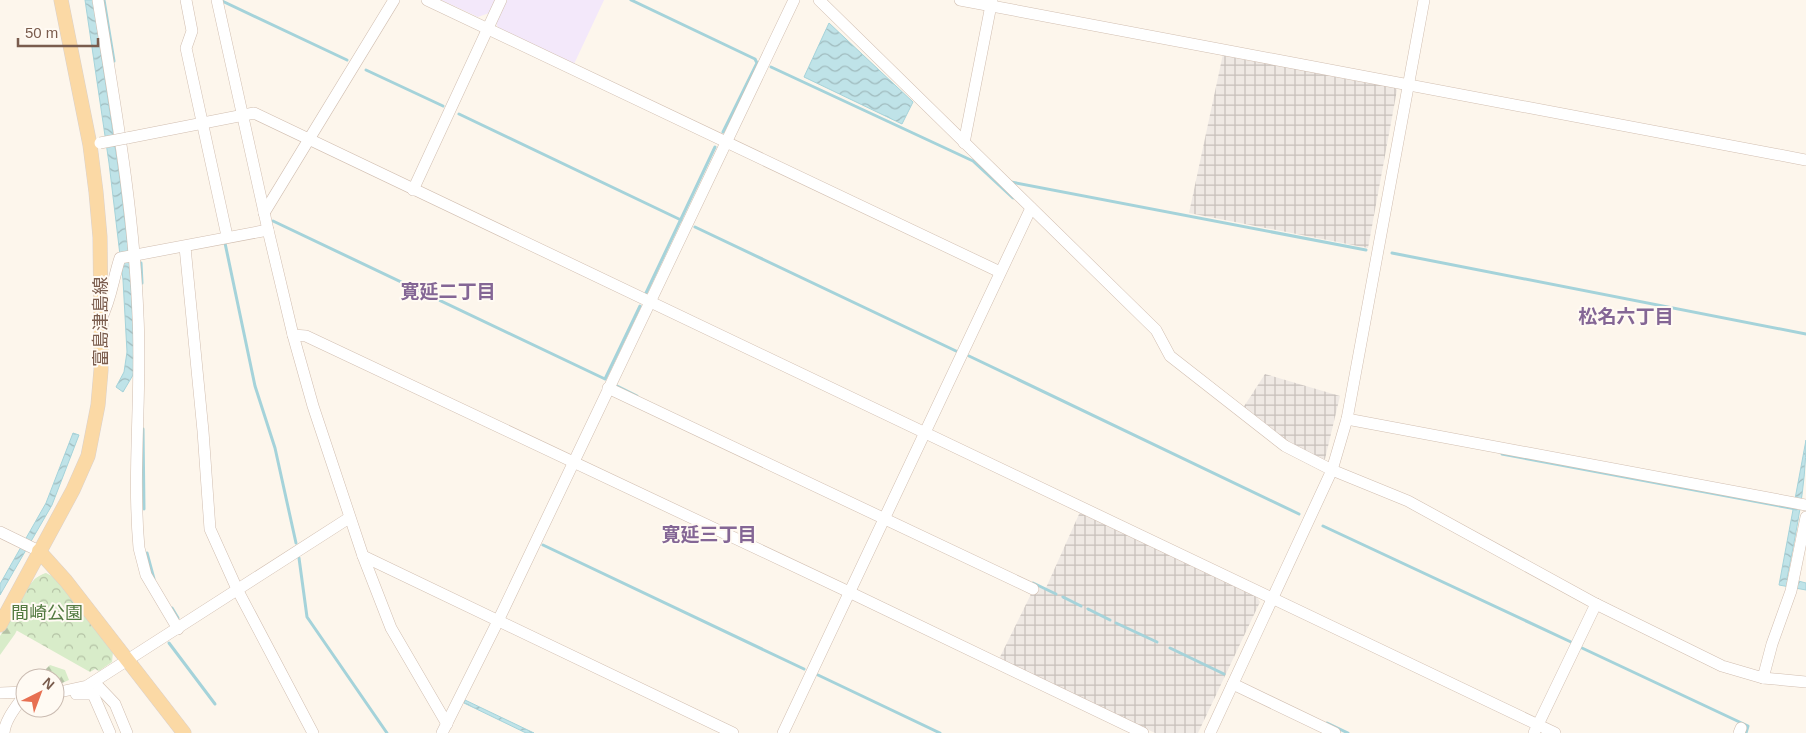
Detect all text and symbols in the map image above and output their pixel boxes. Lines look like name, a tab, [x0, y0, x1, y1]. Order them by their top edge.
scale bar	[18, 15, 98, 47]
text: 50 m	[25, 24, 58, 41]
street label: 富島津島線	[91, 277, 111, 367]
district label: 寛延二丁目	[400, 281, 496, 302]
district label: 松名六丁目	[1578, 306, 1674, 327]
district label: 寛延三丁目	[661, 524, 757, 545]
park label: 間崎公園	[11, 603, 83, 623]
north arrow	[15, 668, 65, 718]
text: N	[40, 674, 58, 693]

